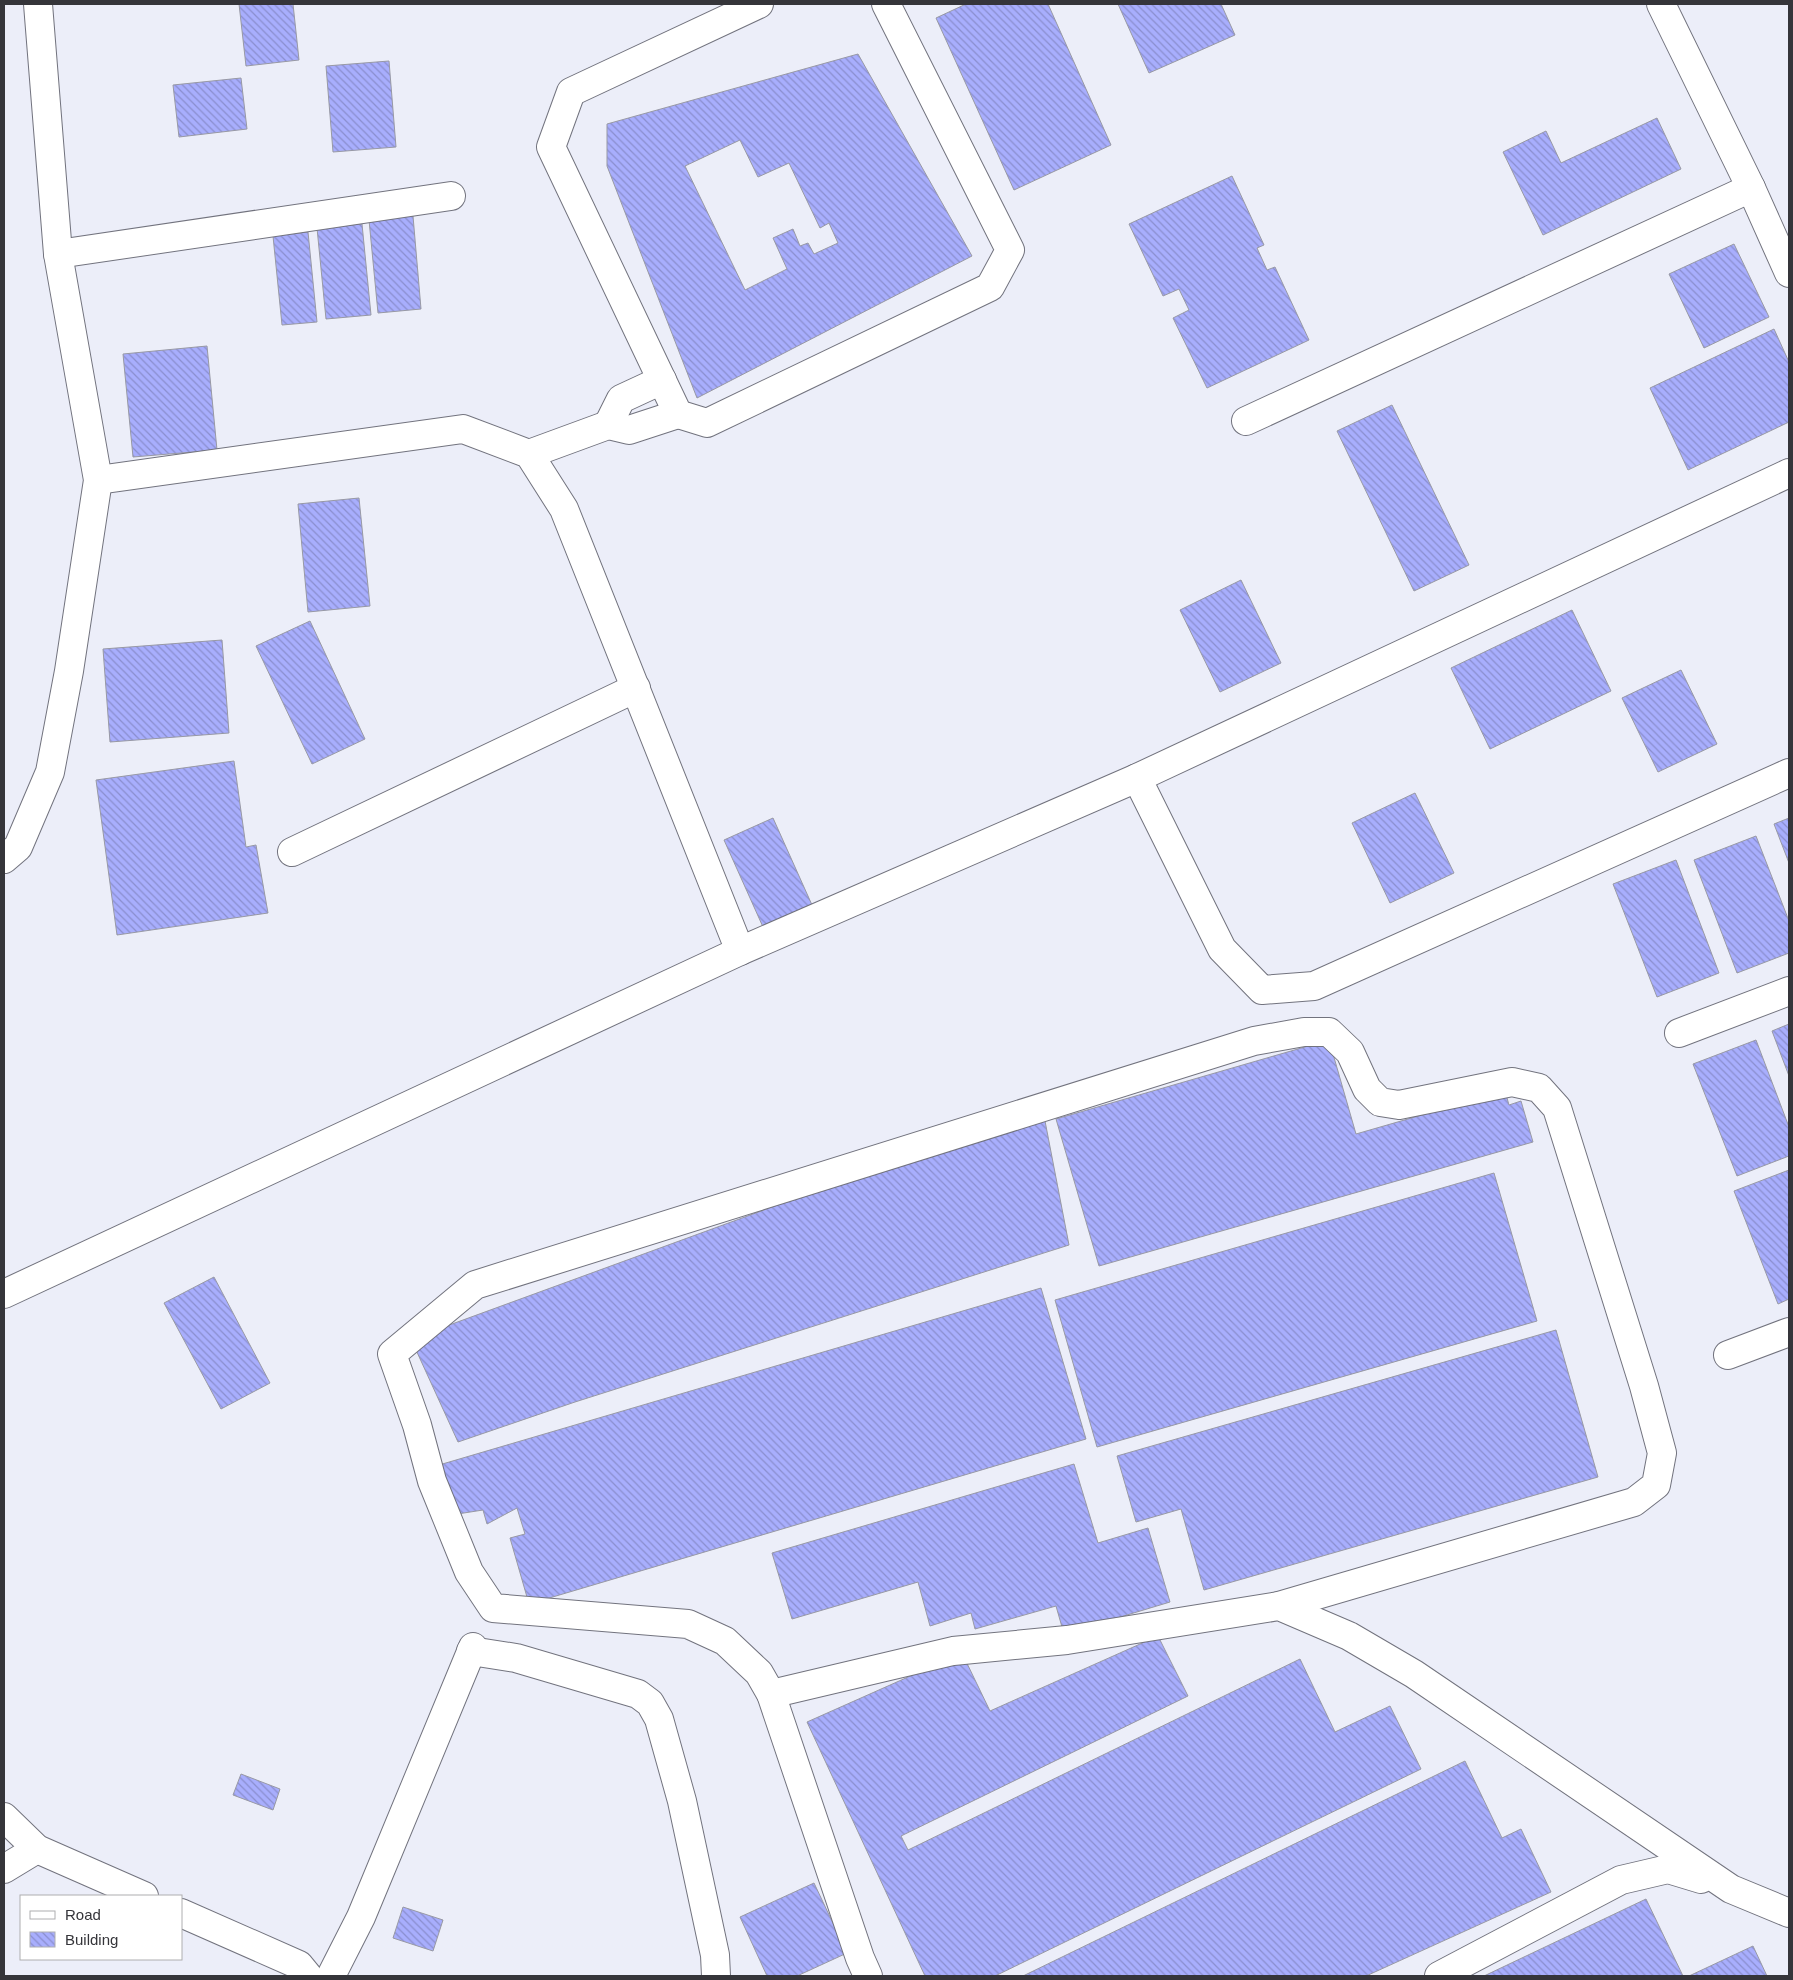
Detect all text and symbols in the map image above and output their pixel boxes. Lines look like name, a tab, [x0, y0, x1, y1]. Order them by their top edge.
legend	[20, 1895, 182, 1960]
text: Road	[65, 1906, 101, 1923]
text: Building	[65, 1931, 118, 1948]

